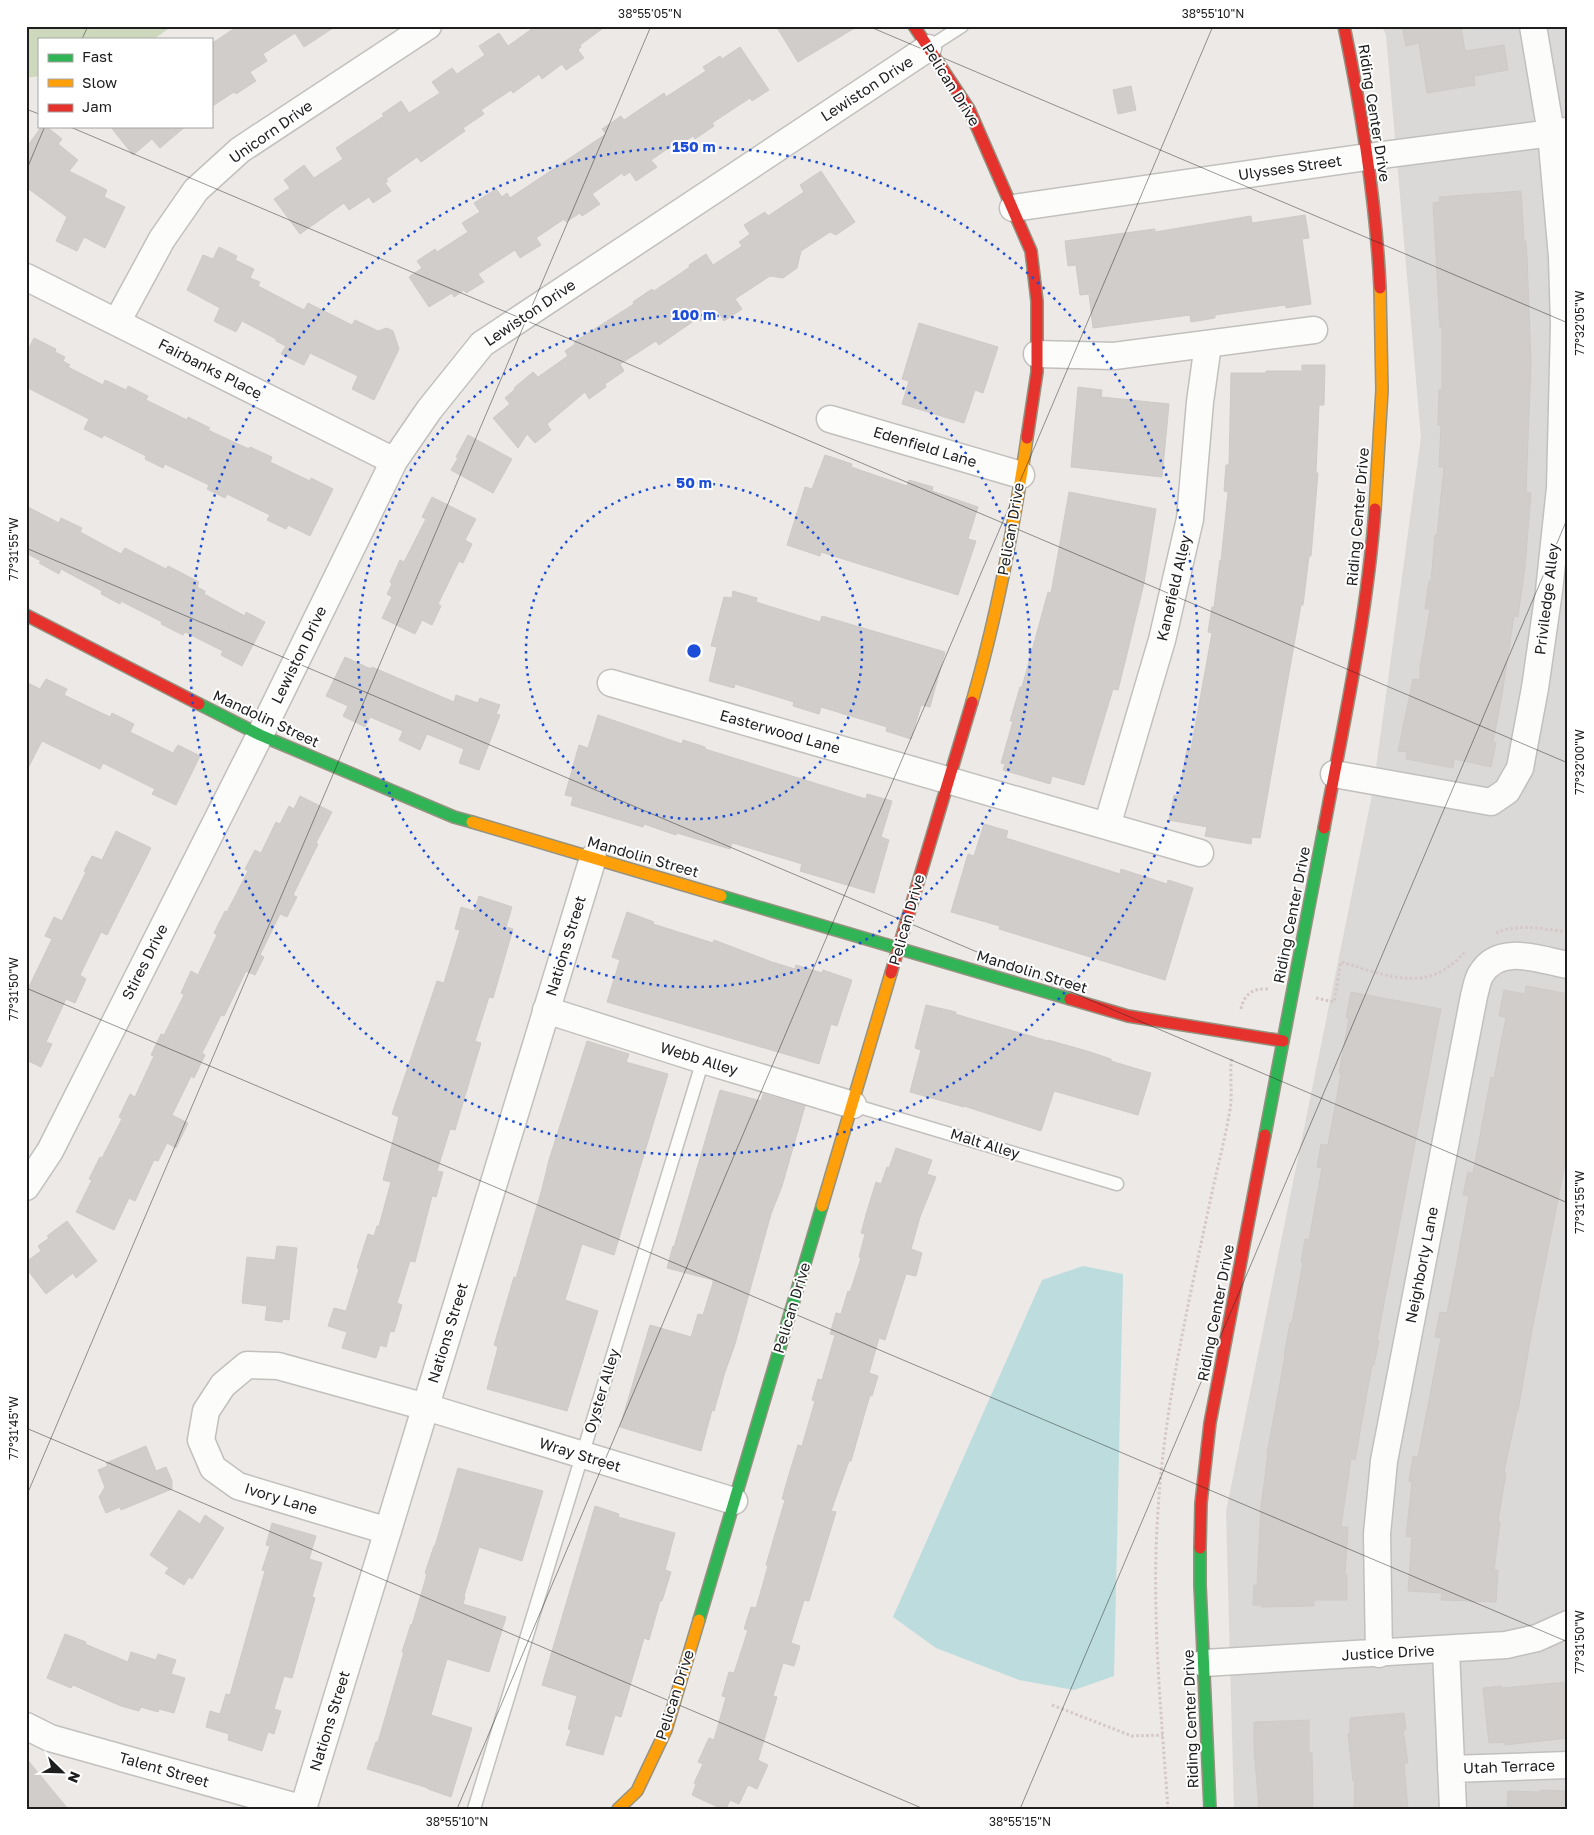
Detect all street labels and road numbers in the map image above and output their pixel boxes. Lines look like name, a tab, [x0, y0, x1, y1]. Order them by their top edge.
street label: Pelican Drive	[919, 40, 985, 129]
street label: Riding Center Drive	[1355, 43, 1395, 183]
street label: Lewiston Drive	[817, 52, 916, 125]
street label: Unicorn Drive	[225, 96, 316, 166]
street label: Ulysses Street	[1237, 151, 1343, 183]
street label: Lewiston Drive	[480, 275, 579, 349]
street label: Fairbanks Place	[156, 334, 266, 402]
street label: Edenfield Lane	[871, 422, 979, 470]
street label: Riding Center Drive	[1342, 447, 1372, 587]
street label: Pelican Drive	[993, 481, 1027, 577]
street label: Kanefield Alley	[1152, 532, 1194, 643]
street label: Priviledge Alley	[1530, 541, 1562, 656]
street label: Lewiston Drive	[267, 603, 330, 706]
street label: Mandolin Street	[210, 686, 322, 751]
street label: Easterwood Lane	[718, 705, 843, 757]
street label: Mandolin Street	[586, 832, 701, 881]
street label: Riding Center Drive	[1269, 845, 1313, 985]
street label: Pelican Drive	[884, 872, 928, 967]
street label: Nations Street	[541, 893, 589, 998]
street label: Stires Drive	[117, 920, 171, 1002]
street label: Mandolin Street	[975, 946, 1090, 996]
street label: Webb Alley	[658, 1038, 741, 1079]
street label: Malt Alley	[948, 1124, 1023, 1162]
street label: Neighborly Lane	[1401, 1205, 1441, 1325]
street label: Riding Center Drive	[1193, 1243, 1237, 1383]
street label: Pelican Drive	[769, 1260, 813, 1355]
street label: Nations Street	[423, 1280, 471, 1385]
street label: Oyster Alley	[580, 1346, 623, 1435]
street label: Wray Street	[537, 1433, 623, 1475]
street label: Ivory Lane	[243, 1478, 320, 1518]
street label: Justice Drive	[1341, 1641, 1435, 1663]
street label: Pelican Drive	[651, 1647, 697, 1742]
street label: Riding Center Drive	[1179, 1649, 1201, 1789]
street label: Nations Street	[305, 1668, 353, 1773]
street label: Talent Street	[117, 1748, 211, 1791]
street label: Utah Terrace	[1463, 1755, 1556, 1777]

